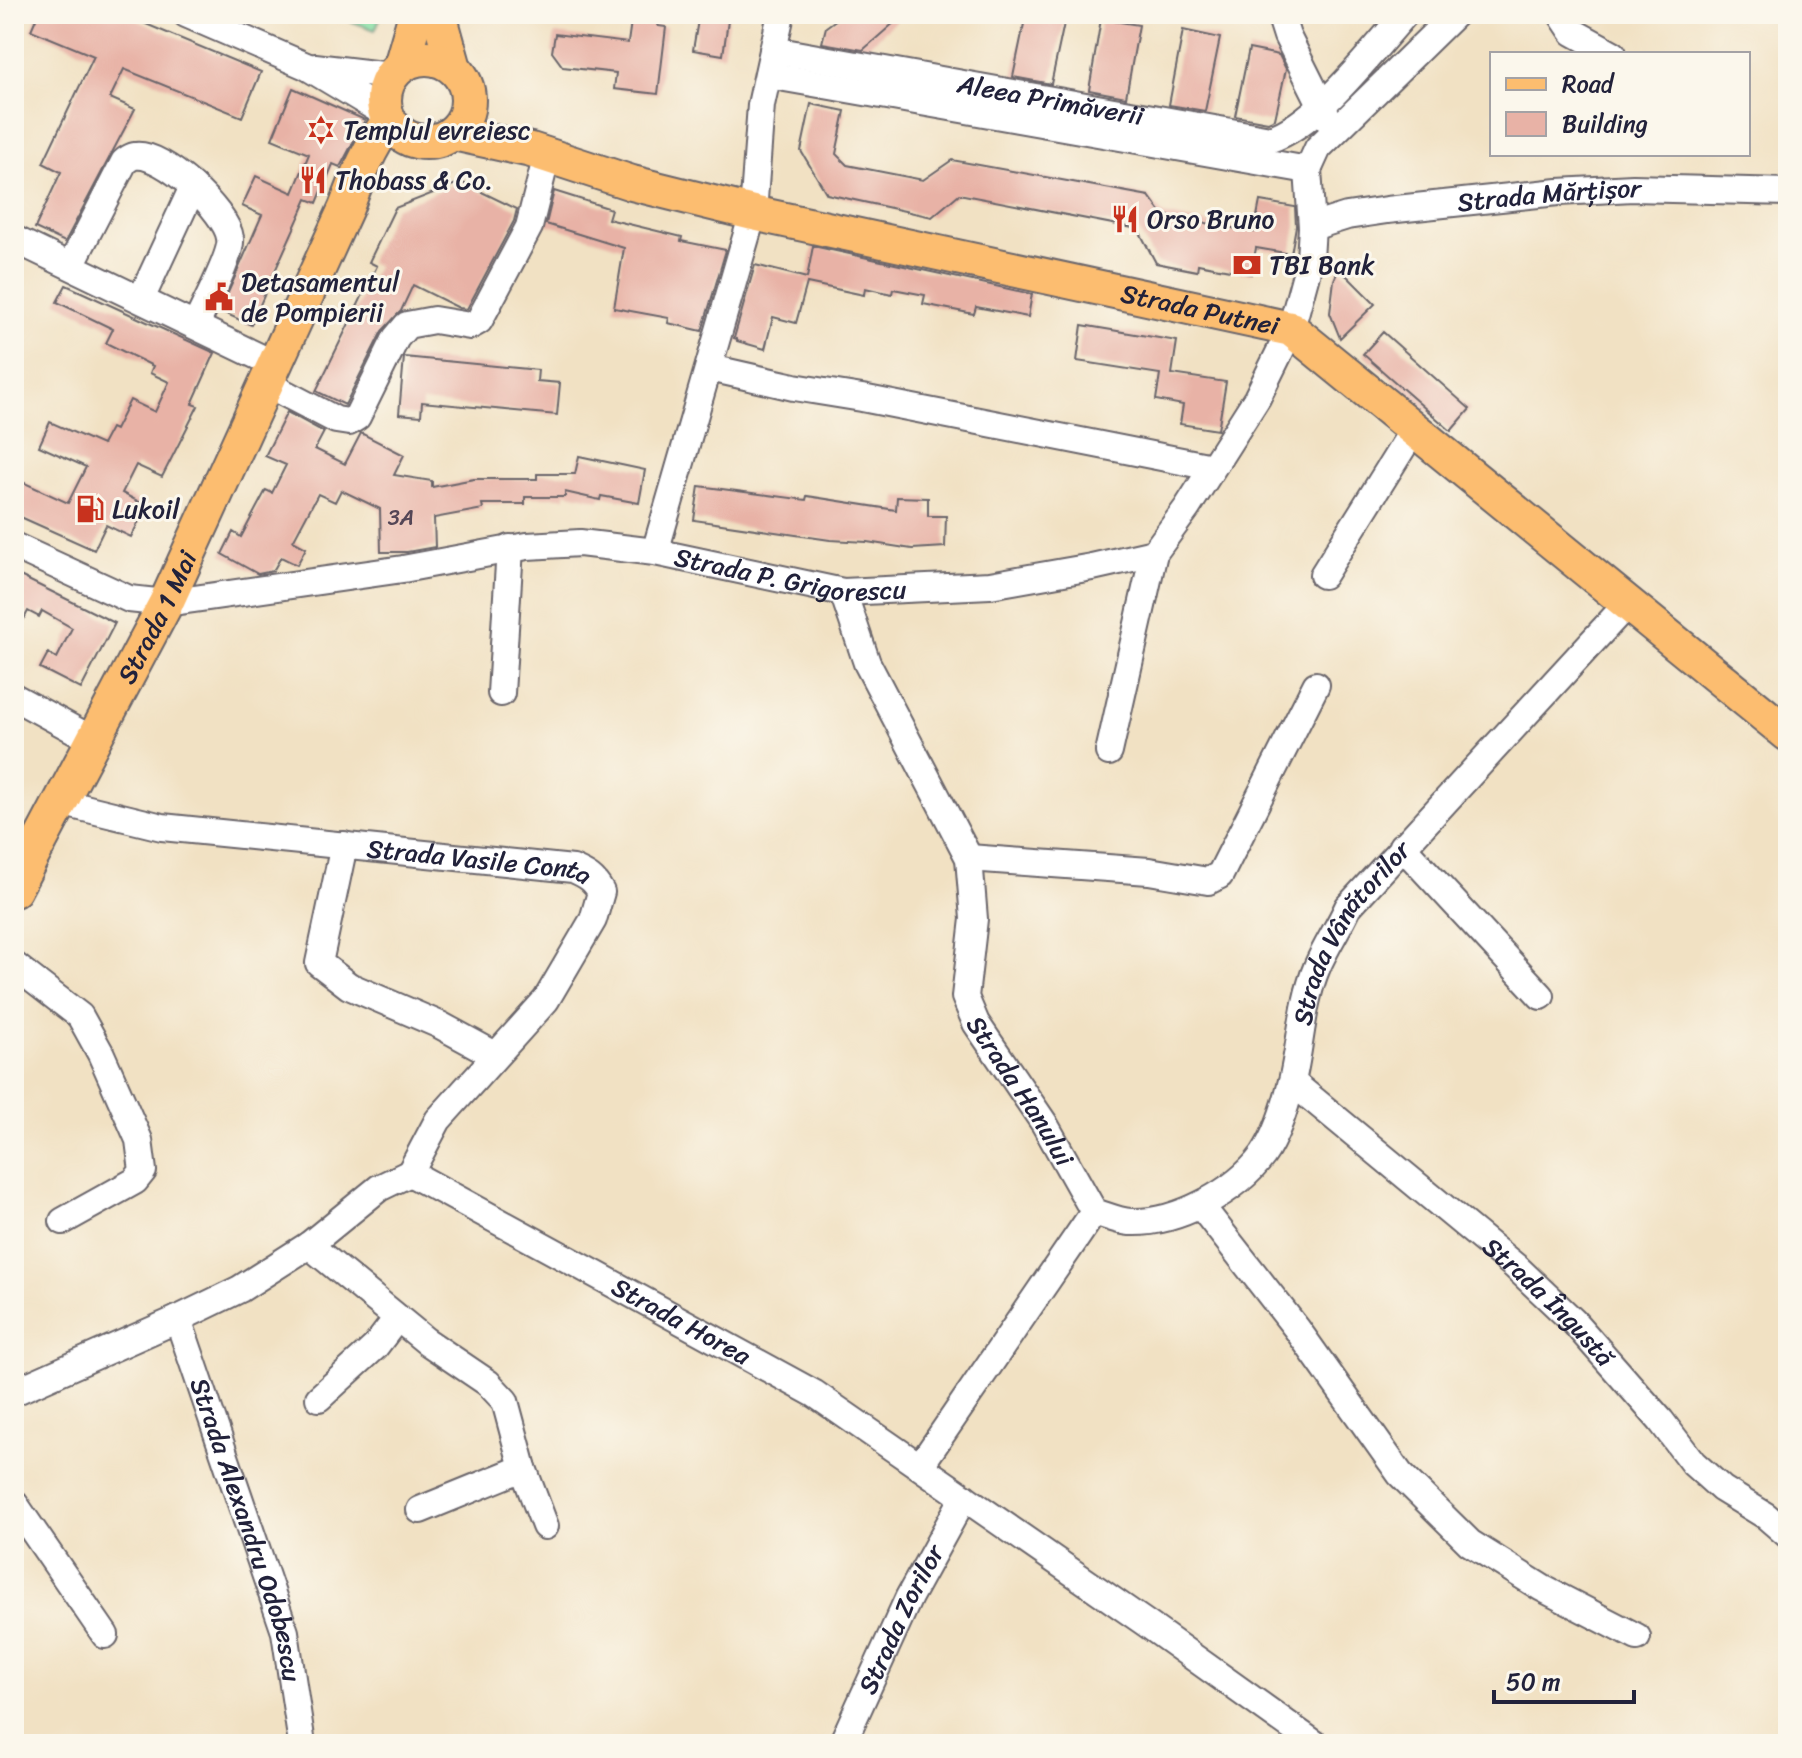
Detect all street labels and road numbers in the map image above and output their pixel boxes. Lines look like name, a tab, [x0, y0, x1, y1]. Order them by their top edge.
street label: Aleea Primăverii	[953, 60, 1148, 139]
street label: Strada Mărțișor	[1455, 165, 1643, 225]
street label: Strada Putnei	[1117, 270, 1284, 349]
street label: Strada P. Grigorescu	[670, 534, 908, 615]
street label: Strada 1 Mai	[104, 542, 210, 692]
street label: Strada Vasile Conta	[365, 825, 601, 898]
street label: Strada Vânătorilor	[1279, 828, 1423, 1029]
street label: Strada Hanului	[954, 1006, 1087, 1176]
street label: Strada Îngustă	[1472, 1225, 1627, 1378]
street label: Strada Horea	[603, 1264, 760, 1378]
street label: Strada Alexandru Odobescu	[177, 1371, 315, 1685]
street label: Strada Zorilor	[845, 1534, 958, 1702]

